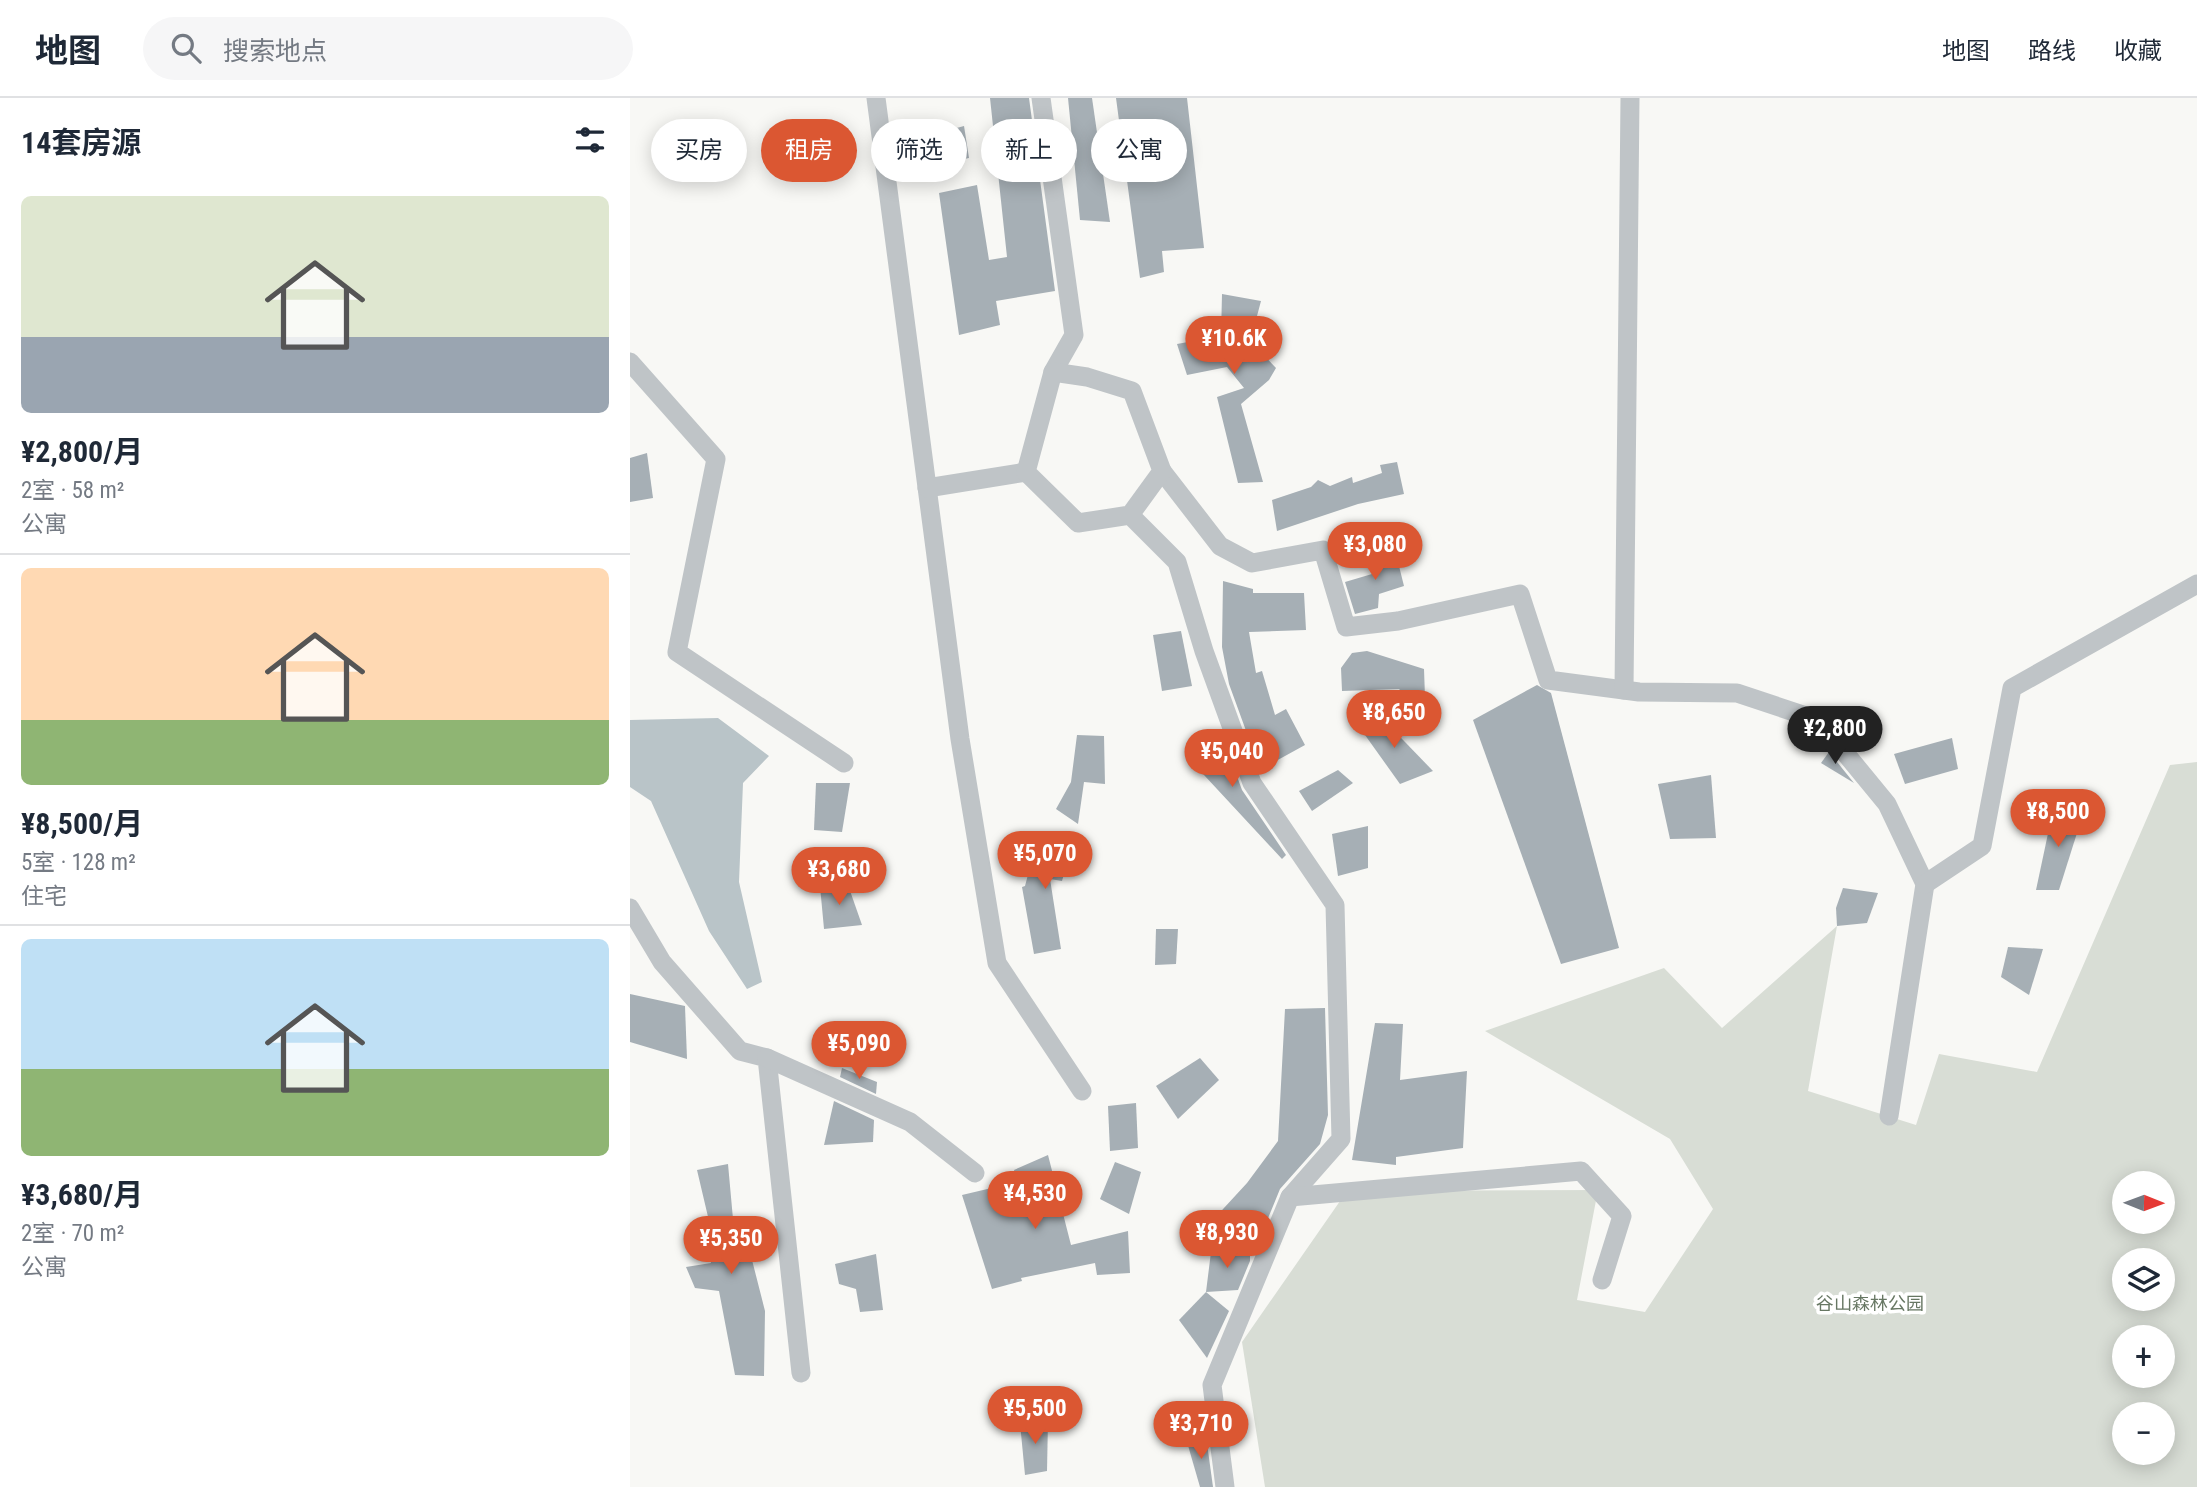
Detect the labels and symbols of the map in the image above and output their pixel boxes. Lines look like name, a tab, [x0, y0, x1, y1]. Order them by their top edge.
pin: ¥10.6K	[1177, 316, 1291, 376]
pin: ¥3,080	[1318, 522, 1432, 582]
pin: ¥8,650	[1337, 690, 1451, 750]
pin: ¥2,800	[1778, 706, 1892, 766]
pin: ¥5,040	[1175, 730, 1289, 789]
pin: ¥8,500	[2001, 790, 2115, 849]
pin: ¥5,070	[988, 832, 1102, 891]
pin: ¥3,680	[782, 848, 896, 907]
pin: ¥5,090	[802, 1021, 916, 1081]
north arrow	[2112, 1171, 2175, 1234]
pin: ¥4,530	[978, 1172, 1092, 1231]
pin: ¥8,930	[1170, 1210, 1284, 1270]
pin: ¥5,350	[674, 1216, 788, 1276]
park label: 谷山森林公园	[1816, 1293, 1924, 1314]
pin: ¥5,500	[978, 1386, 1092, 1446]
pin: ¥3,710	[1144, 1402, 1258, 1461]

